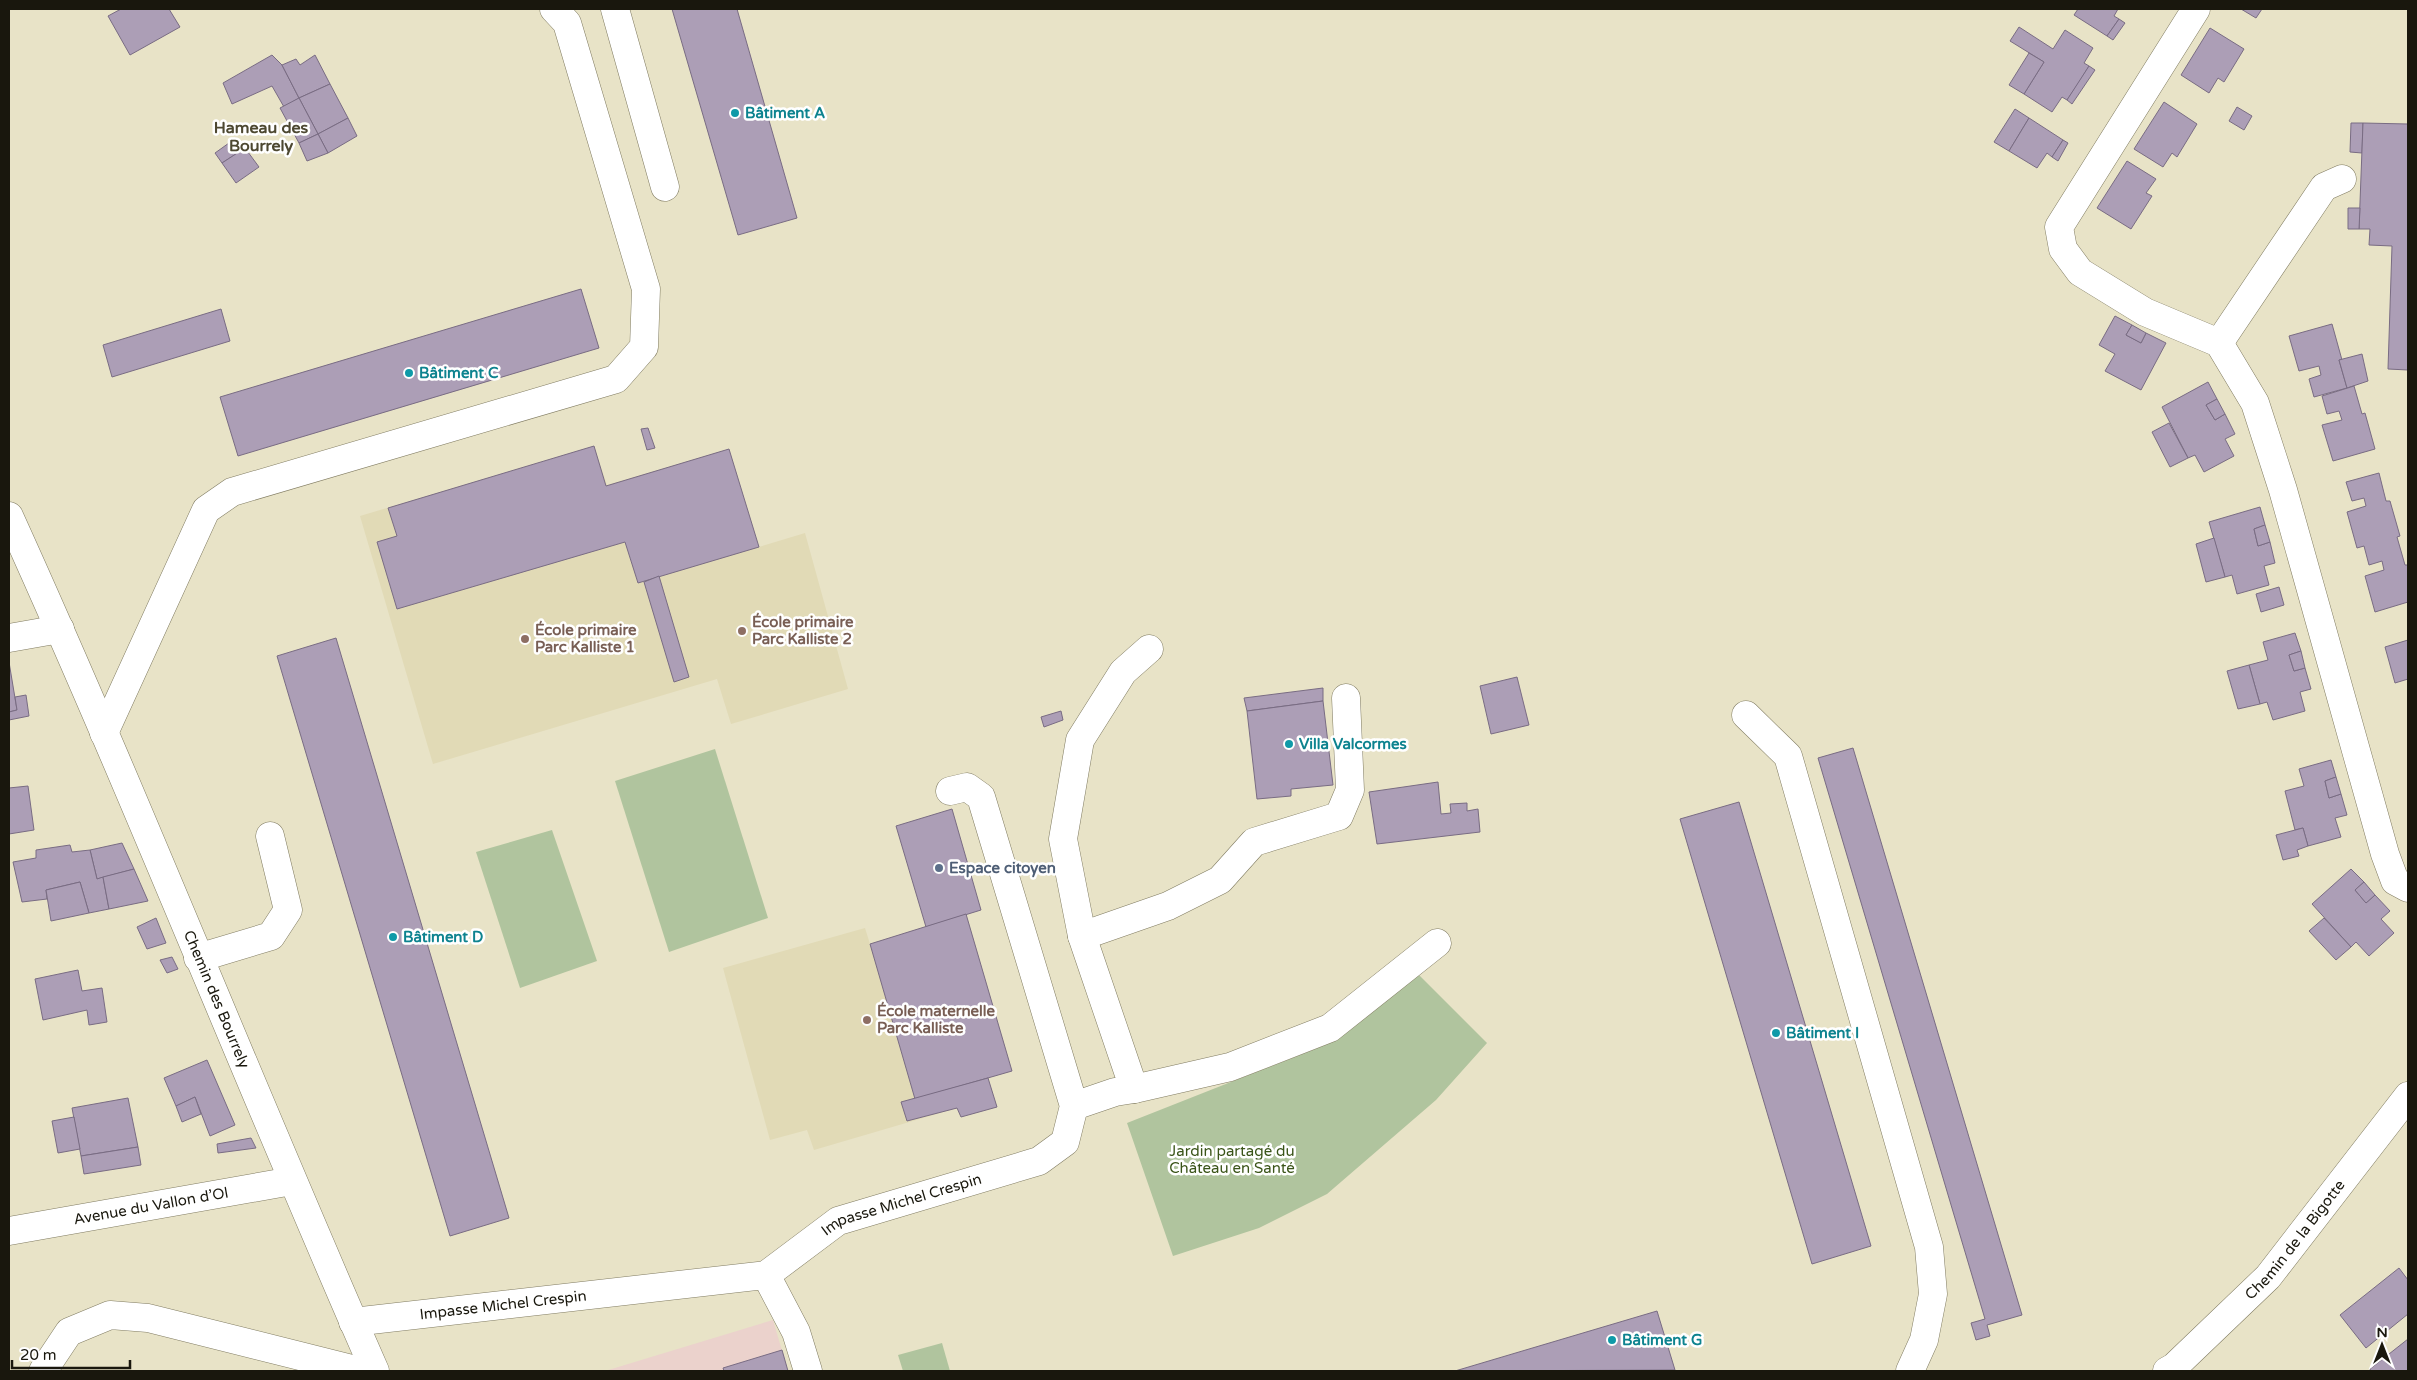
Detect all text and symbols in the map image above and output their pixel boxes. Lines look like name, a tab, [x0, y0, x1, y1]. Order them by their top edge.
place label: Bâtiment A	[745, 104, 825, 122]
marker: Bâtiment A	[729, 107, 741, 119]
district label: Hameau des Bourrely	[214, 118, 309, 156]
place label: Bâtiment C	[419, 364, 499, 382]
marker: Bâtiment C	[403, 367, 415, 379]
place label: École primaire Parc Kalliste 2	[752, 612, 854, 648]
place label: École primaire Parc Kalliste 1	[535, 620, 637, 656]
marker: École primaire Parc Kalliste 2	[736, 625, 748, 637]
marker: École primaire Parc Kalliste 1	[519, 633, 531, 645]
place label: Villa Valcormes	[1299, 735, 1407, 753]
marker: Villa Valcormes	[1283, 738, 1295, 750]
place label: Espace citoyen	[949, 859, 1056, 878]
marker: Espace citoyen	[933, 862, 945, 874]
street label: Chemin des Bourrely	[180, 928, 254, 1071]
place label: Bâtiment D	[403, 928, 483, 946]
marker: Bâtiment D	[387, 931, 399, 943]
place label: École maternelle Parc Kalliste	[877, 1001, 996, 1037]
marker: École maternelle Parc Kalliste	[861, 1014, 873, 1026]
place label: Bâtiment I	[1786, 1024, 1859, 1042]
marker: Bâtiment I	[1770, 1027, 1782, 1039]
park label: Jardin partagé du Château en Santé	[1169, 1142, 1295, 1177]
street label: Impasse Michel Crespin	[818, 1170, 984, 1239]
street label: Chemin de la Bigotte	[2241, 1176, 2349, 1303]
street label: Avenue du Vallon d’Ol	[72, 1183, 230, 1228]
street label: Impasse Michel Crespin	[419, 1286, 587, 1323]
north arrow	[2357, 1320, 2407, 1370]
text: N	[2376, 1324, 2388, 1341]
place label: Bâtiment G	[1622, 1331, 1702, 1349]
marker: Bâtiment G	[1606, 1334, 1618, 1346]
scale bar	[12, 1338, 130, 1370]
text: 20 m	[20, 1346, 57, 1364]

